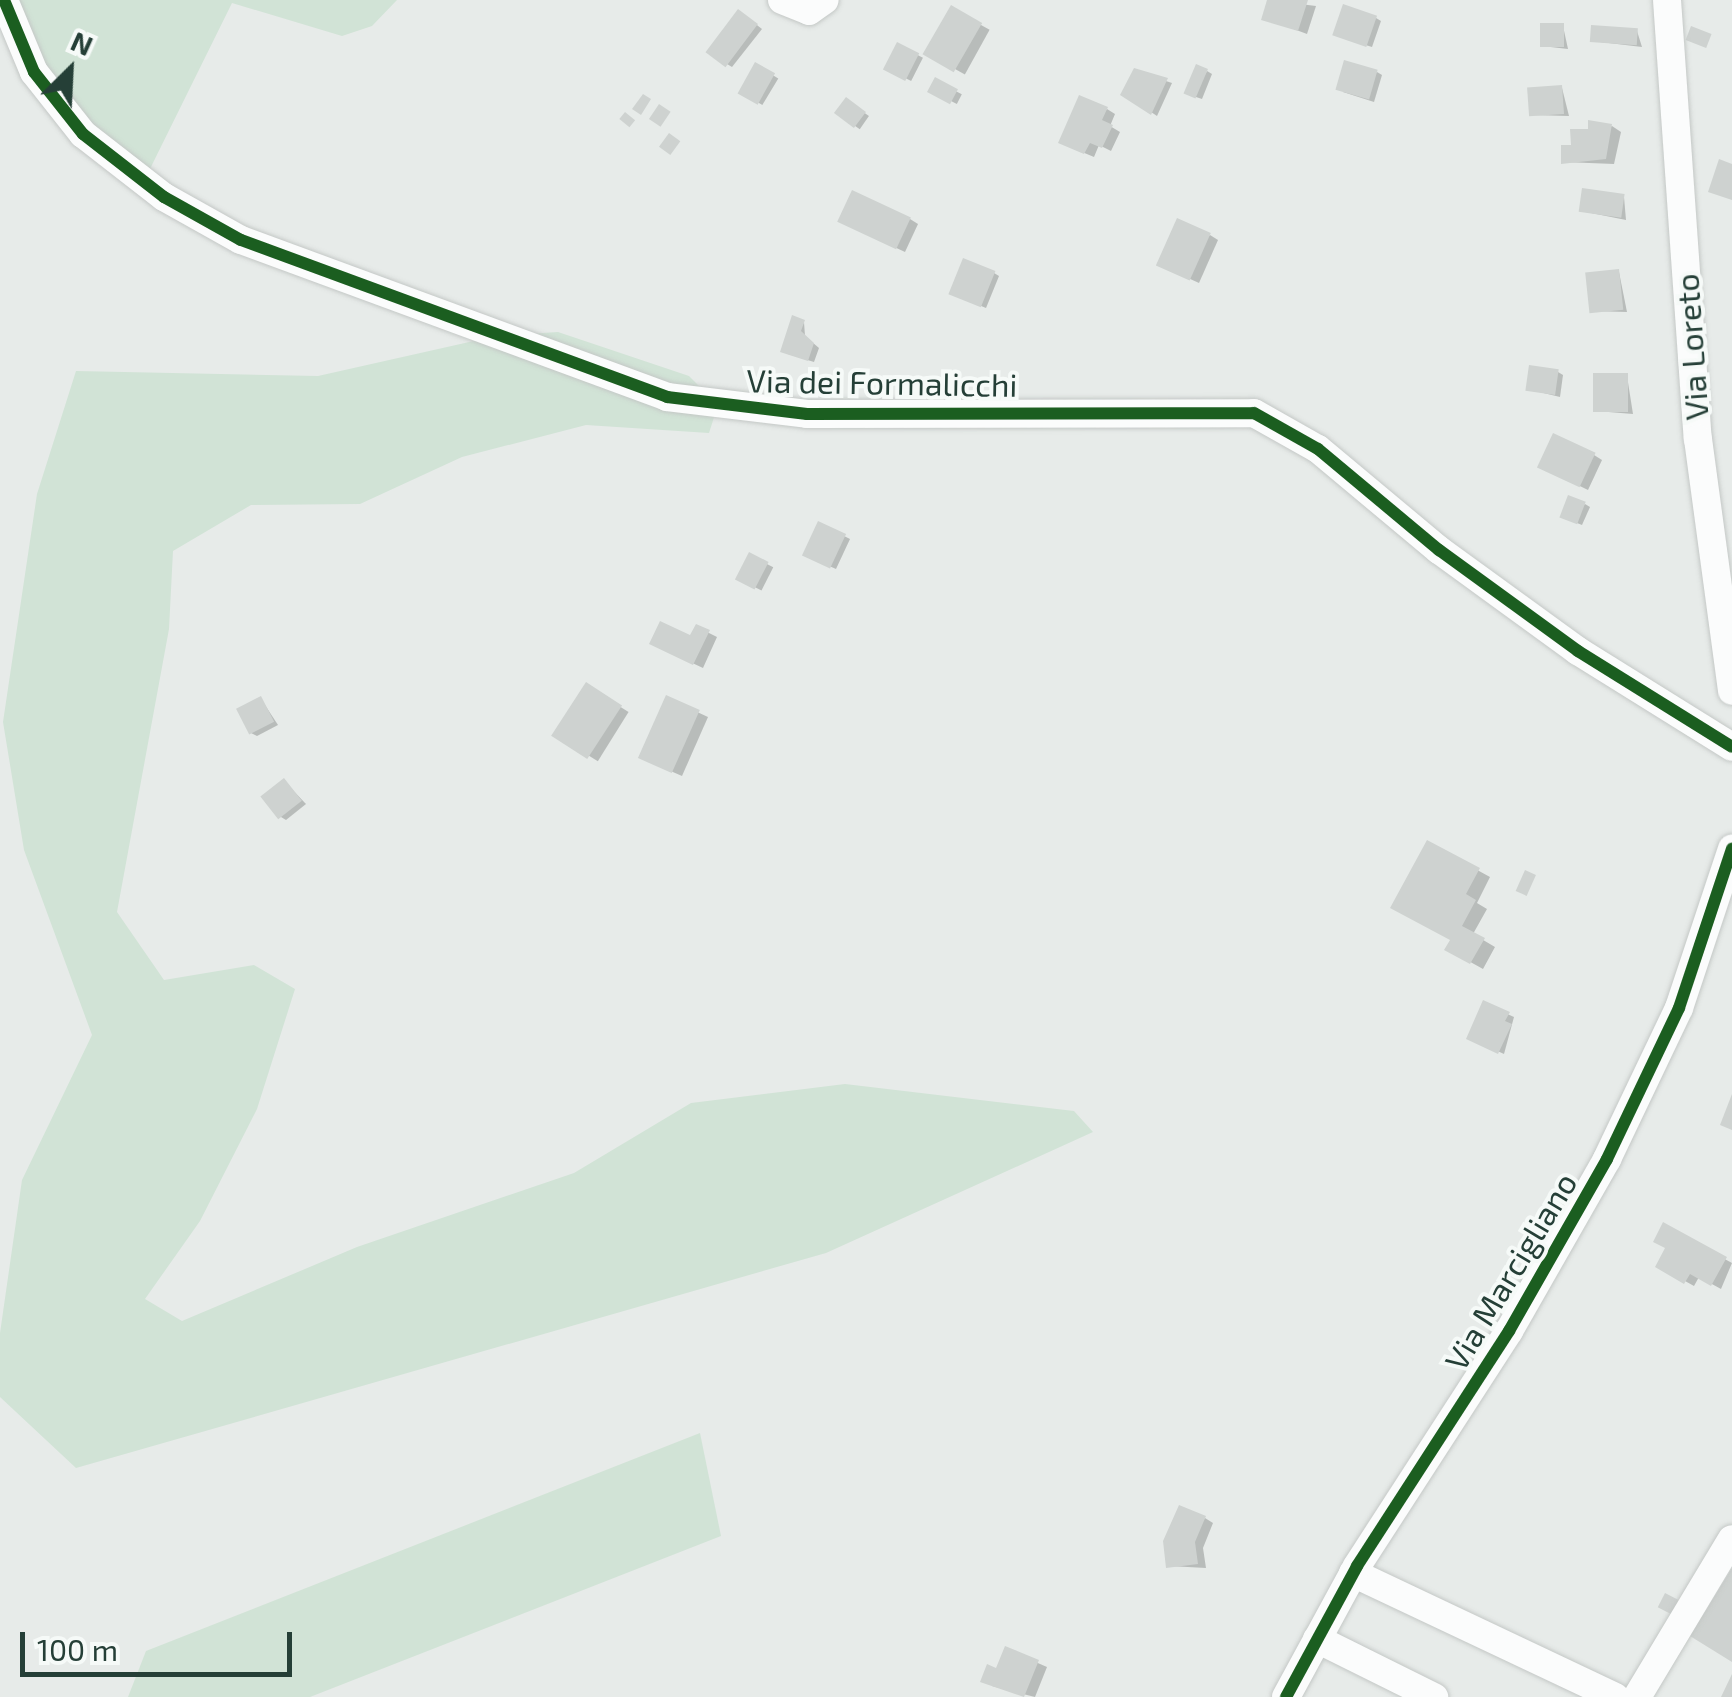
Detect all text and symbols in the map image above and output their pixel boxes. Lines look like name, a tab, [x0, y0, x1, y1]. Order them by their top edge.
north arrow	[20, 20, 120, 120]
text: N	[66, 23, 98, 62]
street label: Via Loreto	[1667, 273, 1715, 421]
street label: Via dei Formalicchi	[746, 360, 1018, 404]
street label: Via Marcigliano	[1436, 1165, 1584, 1377]
scale bar	[25, 1612, 298, 1674]
text: 100 m	[37, 1631, 118, 1667]

